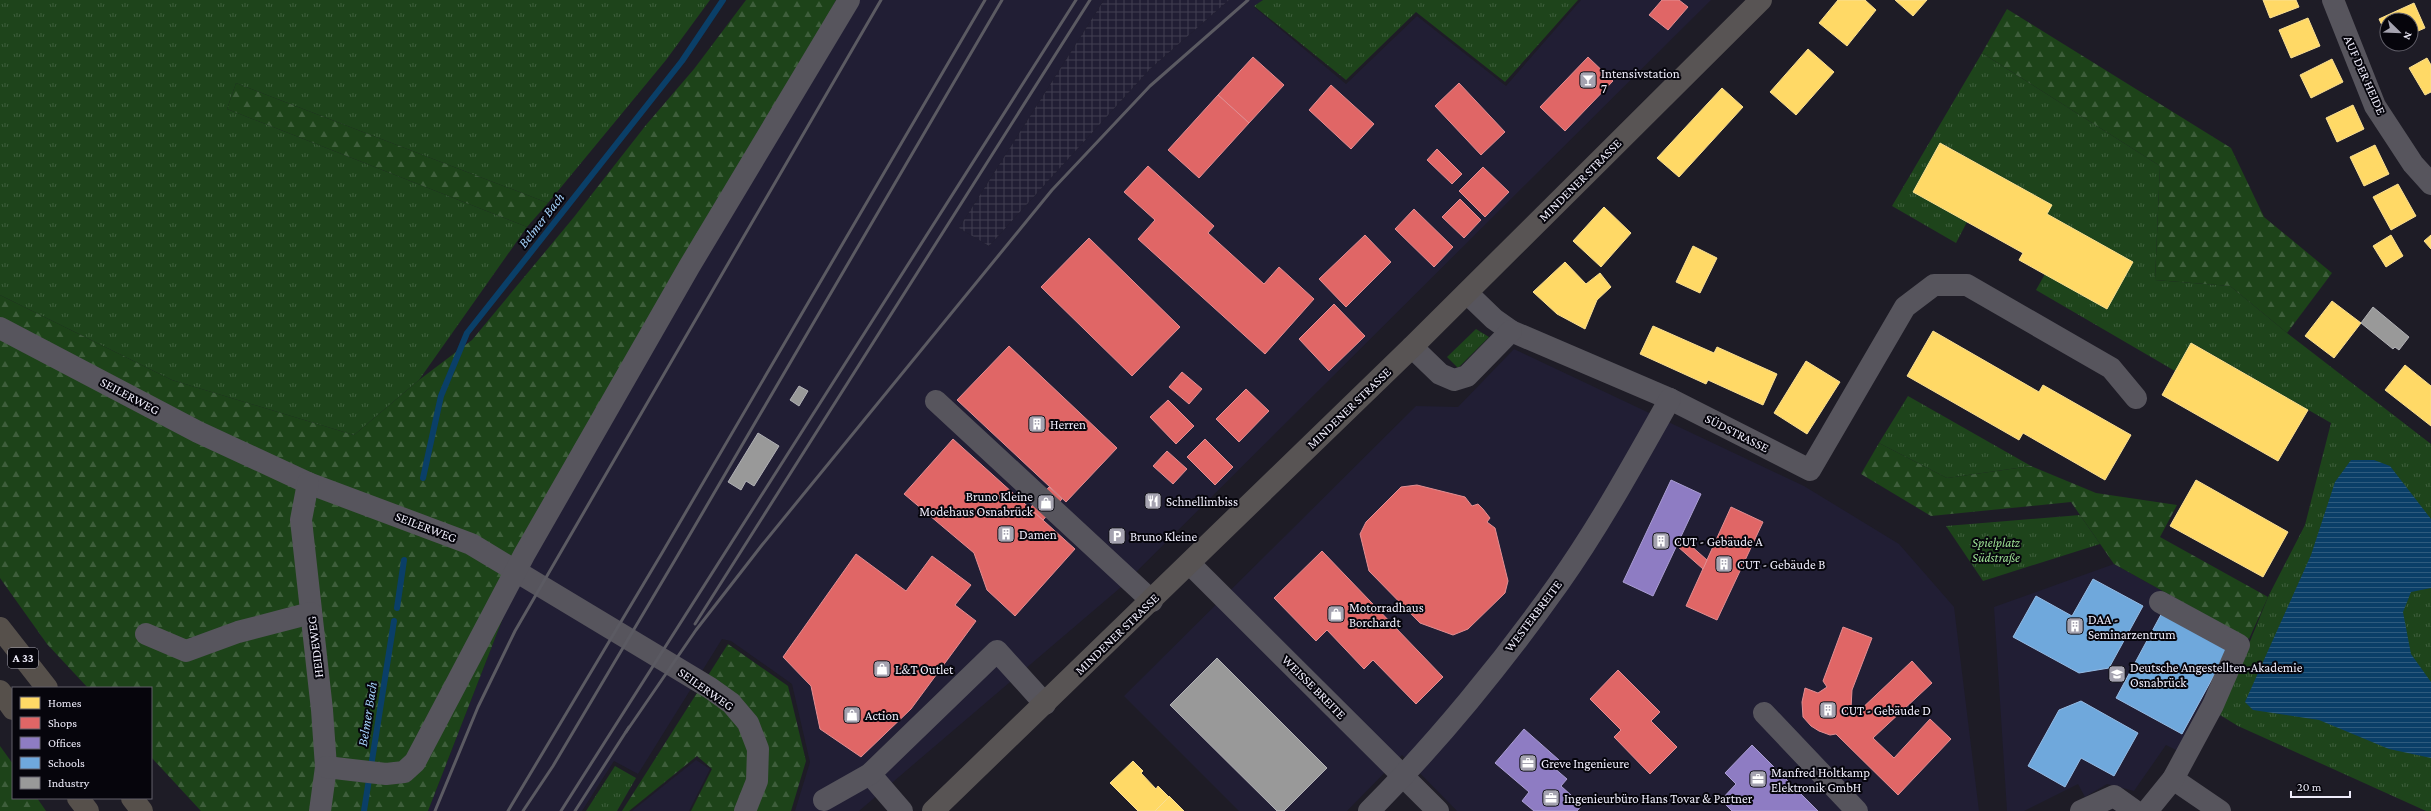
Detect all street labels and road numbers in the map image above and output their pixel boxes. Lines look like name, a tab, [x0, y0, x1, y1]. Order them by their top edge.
street label: AUF DER HEIDE	[2341, 33, 2389, 117]
street label: MINDENER STRASSE	[1536, 136, 1624, 224]
street label: MINDENER STRASSE	[1304, 364, 1394, 452]
street label: SEILERWEG	[98, 374, 162, 418]
street label: SÜDSTRASSE	[1703, 411, 1771, 455]
street label: SEILERWEG	[393, 508, 459, 546]
street label: WESTERBREITE	[1501, 577, 1565, 655]
street label: MINDENER STRASSE	[1072, 590, 1162, 678]
street label: HEIDEWEG	[304, 615, 326, 679]
road number: A 33	[8, 648, 38, 668]
street label: WEISSE BREITE	[1279, 652, 1349, 722]
street label: SEILERWEG	[675, 664, 737, 714]

